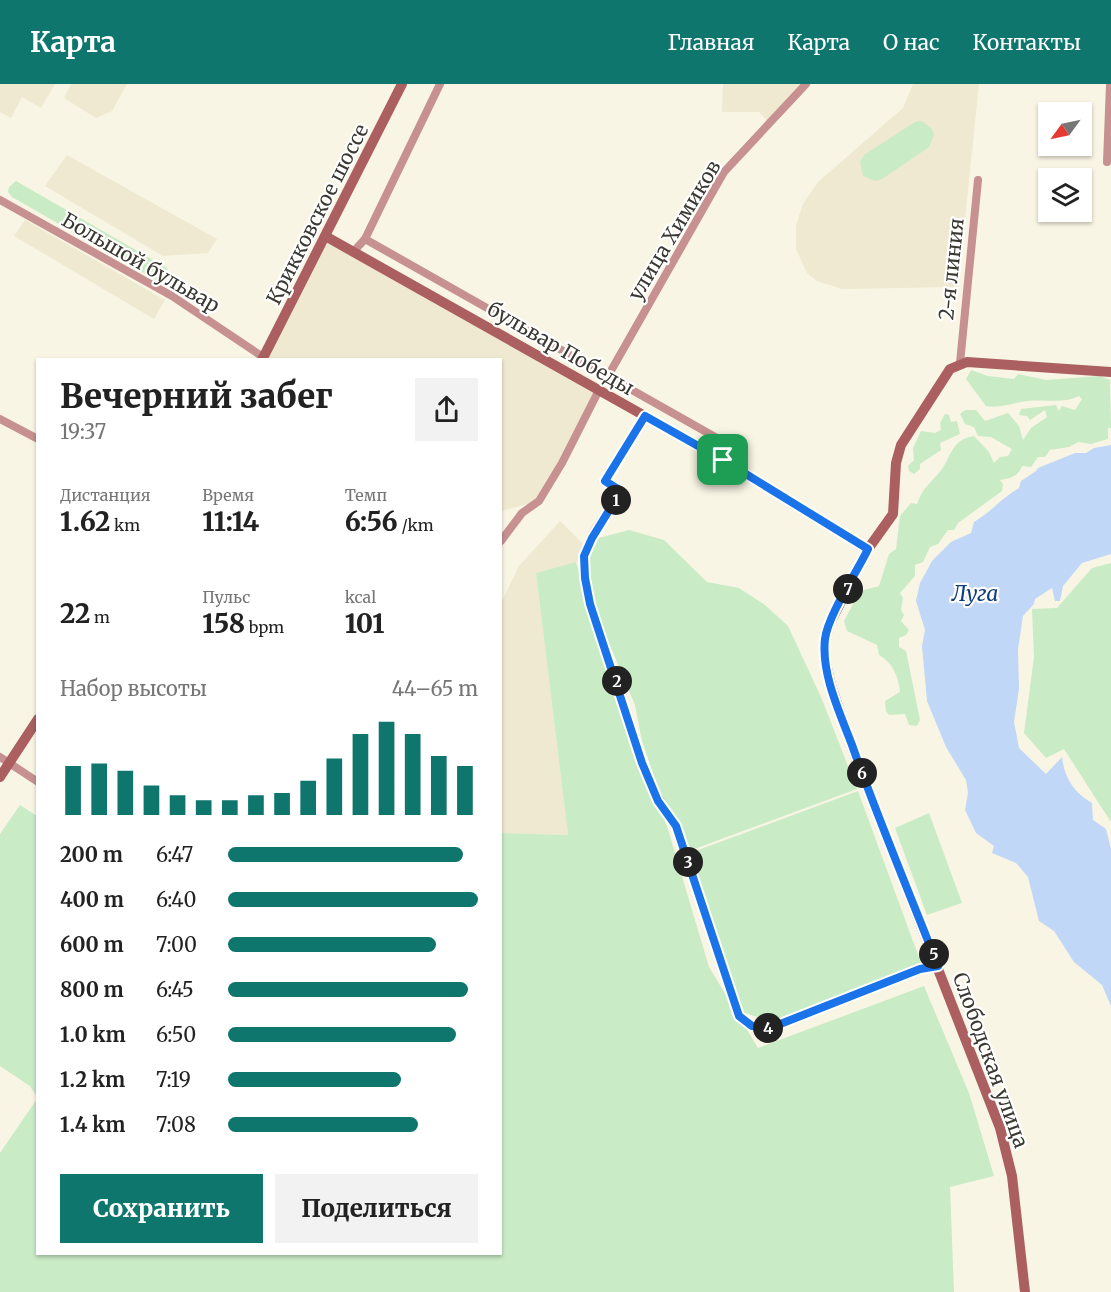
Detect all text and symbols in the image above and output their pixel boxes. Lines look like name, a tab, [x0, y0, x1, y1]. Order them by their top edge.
text: Карта	[30, 24, 116, 60]
text: Главная	[668, 29, 755, 56]
text: Карта	[788, 29, 850, 56]
text: О нас	[883, 29, 940, 56]
text: Контакты	[973, 29, 1081, 56]
north arrow	[1038, 102, 1092, 156]
map controls	[1038, 102, 1092, 222]
street label: Крикковское шоссе	[261, 120, 373, 308]
street label: улица Химиков	[622, 155, 726, 305]
button: layers	[1038, 168, 1092, 222]
street label: Большой бульвар	[58, 207, 224, 317]
street label: 2-я линия	[933, 217, 969, 321]
street label: бульвар Победы	[483, 296, 639, 400]
text: Вечерний забег	[60, 376, 333, 417]
button: share	[415, 378, 478, 441]
text: 19:37	[60, 419, 106, 444]
pin	[697, 434, 748, 485]
icon: arrive	[706, 443, 739, 476]
text: Дистанция	[60, 485, 151, 505]
text: Время	[202, 485, 254, 505]
text: Темп	[345, 485, 387, 505]
pin: 1	[601, 485, 631, 515]
text: 1	[612, 490, 620, 510]
text: 1.62	[60, 505, 110, 538]
text: 11:14	[202, 505, 259, 538]
text: 6:56	[345, 505, 398, 538]
text: km	[110, 515, 140, 535]
text: /km	[398, 515, 434, 535]
pin: 7	[833, 574, 863, 604]
text: 7	[843, 579, 853, 599]
water label: Луга	[951, 580, 998, 607]
text: Пульс	[202, 587, 250, 607]
text: kcal	[345, 587, 376, 607]
text: 22	[60, 597, 90, 630]
text: m	[90, 607, 110, 627]
text: 158	[202, 607, 245, 640]
text: 101	[345, 607, 384, 640]
text: bpm	[245, 617, 284, 637]
pin: 2	[602, 666, 632, 696]
text: 2	[612, 671, 622, 691]
text: Набор высоты	[60, 676, 207, 701]
text: 44–65 m	[392, 676, 478, 701]
pin: 6	[847, 758, 877, 788]
text: 6	[857, 763, 867, 783]
text: 200 m	[60, 842, 123, 867]
text: 6:47	[156, 842, 193, 867]
pin: 3	[673, 847, 703, 877]
text: 3	[683, 852, 693, 872]
text: 400 m	[60, 887, 124, 912]
text: 6:40	[156, 887, 196, 912]
text: 600 m	[60, 932, 124, 957]
text: 7:00	[156, 932, 197, 957]
pin: 5	[919, 939, 949, 969]
text: 5	[929, 944, 939, 964]
street label: Слободская улица	[948, 969, 1034, 1151]
text: 800 m	[60, 977, 124, 1002]
text: 6:45	[156, 977, 194, 1002]
pin: 4	[753, 1013, 783, 1043]
text: 4	[763, 1018, 773, 1038]
text: 1.0 km	[60, 1022, 126, 1047]
text: 6:50	[156, 1022, 196, 1047]
text: 1.2 km	[60, 1067, 125, 1092]
text: 7:19	[156, 1067, 191, 1092]
text: 1.4 km	[60, 1112, 125, 1137]
text: 7:08	[156, 1112, 196, 1137]
button: Сохранить	[60, 1174, 263, 1243]
button: Поделиться	[275, 1174, 478, 1243]

